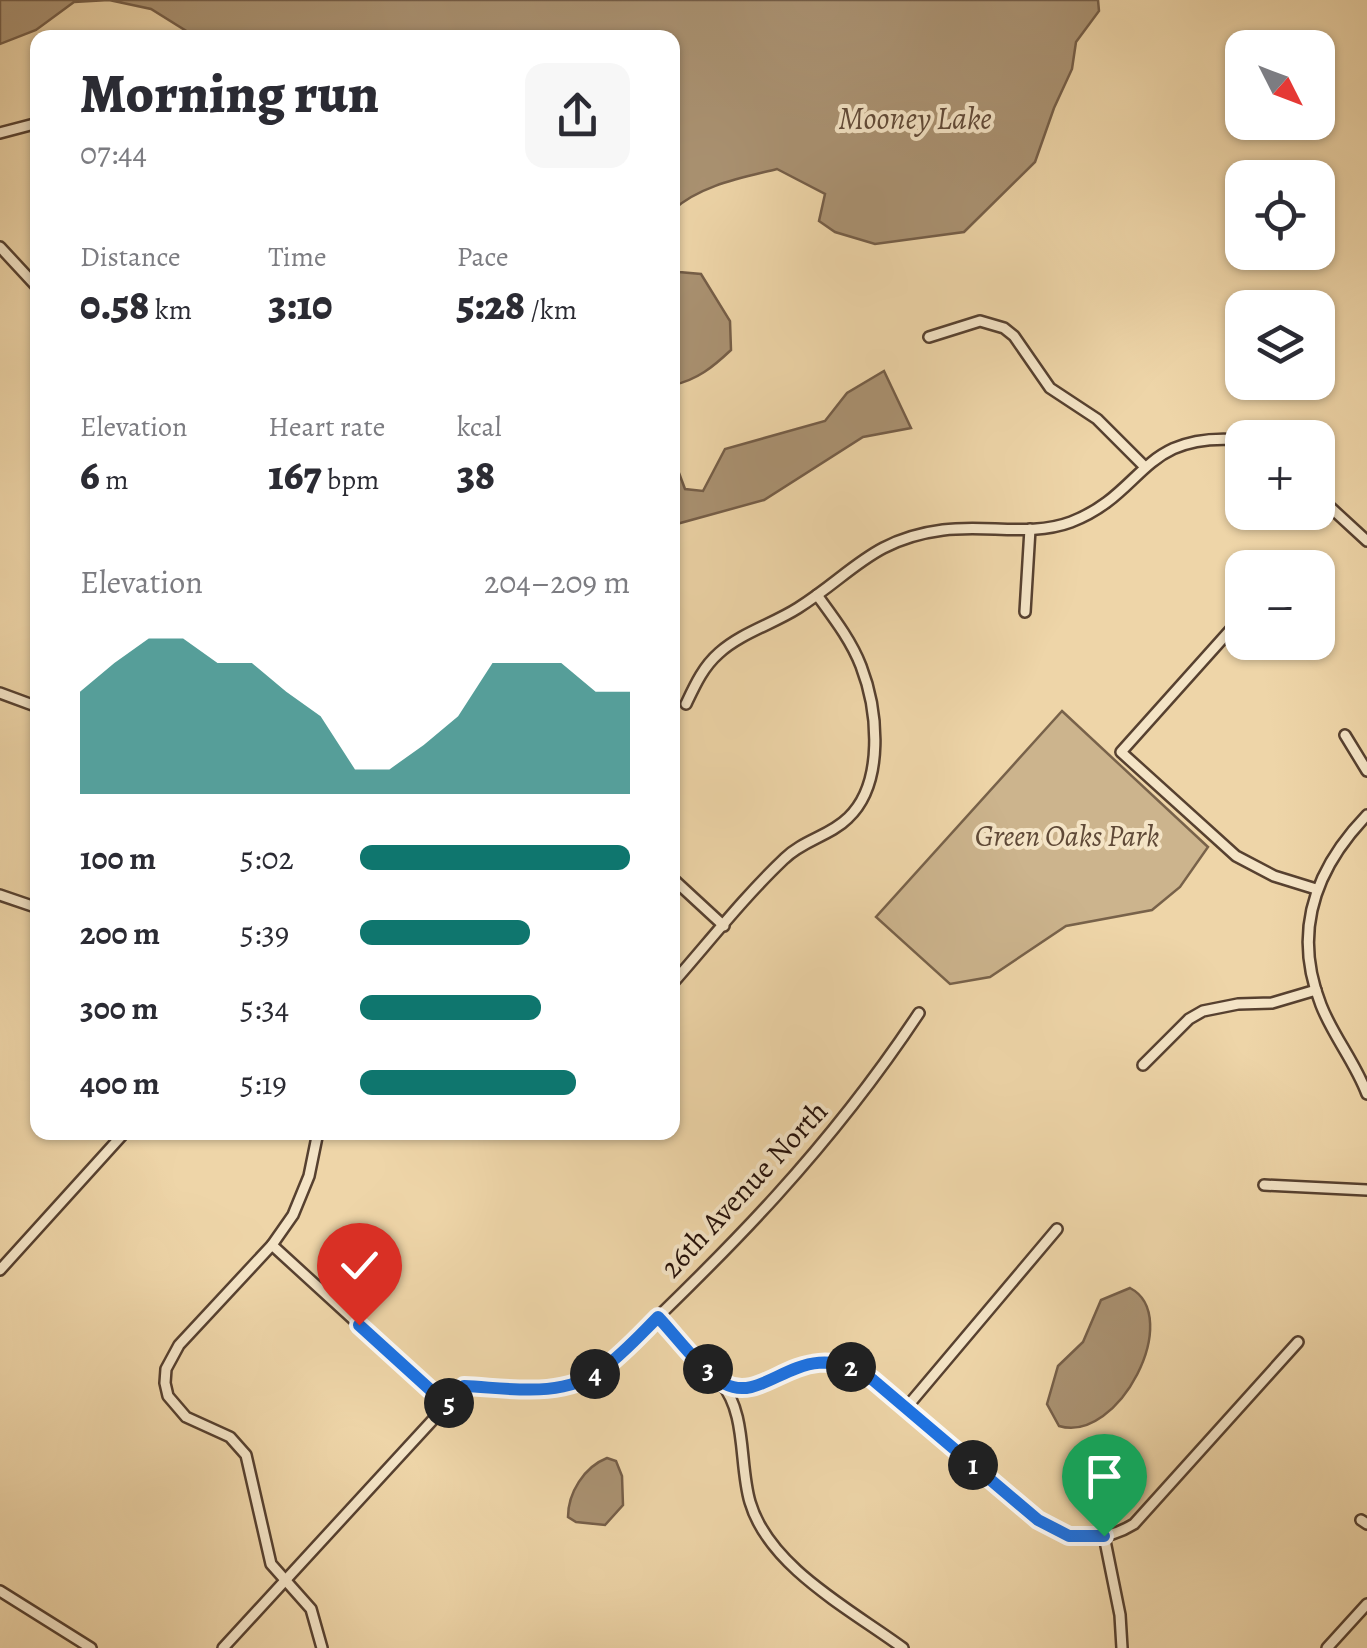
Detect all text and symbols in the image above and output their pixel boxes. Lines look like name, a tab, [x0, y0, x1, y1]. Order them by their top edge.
north arrow	[1225, 30, 1335, 140]
map controls	[1225, 30, 1335, 660]
text: Morning run	[80, 56, 379, 131]
button: share	[525, 63, 630, 168]
water label: Mooney Lake	[838, 96, 992, 140]
text: 07:44	[80, 131, 147, 175]
button: locate	[1225, 160, 1335, 270]
text: Distance	[80, 238, 180, 276]
text: Time	[268, 238, 327, 276]
text: Pace	[457, 238, 509, 276]
text: 0.58	[80, 276, 149, 333]
text: 3:10	[268, 276, 333, 333]
text: 5:28	[457, 276, 525, 333]
button: layers	[1225, 290, 1335, 400]
text: km	[149, 291, 192, 329]
text: /km	[525, 291, 577, 329]
text: Elevation	[80, 408, 187, 446]
text: Heart rate	[268, 408, 385, 446]
text: kcal	[457, 408, 502, 446]
button: +	[1225, 420, 1335, 530]
text: 6	[80, 446, 100, 503]
text: 167	[268, 446, 322, 503]
text: 38	[457, 446, 495, 503]
text: m	[100, 461, 129, 499]
text: bpm	[322, 461, 379, 499]
button: −	[1225, 550, 1335, 660]
text: Elevation	[80, 560, 203, 604]
text: 204–209 m	[484, 560, 630, 604]
park label: Green Oaks Park	[975, 816, 1159, 856]
text: 100 m	[80, 836, 156, 880]
text: 5:02	[240, 836, 294, 880]
text: 200 m	[80, 911, 160, 955]
text: 5:39	[240, 911, 289, 955]
text: 300 m	[80, 986, 158, 1030]
text: 5:34	[240, 986, 289, 1030]
text: 400 m	[80, 1061, 160, 1105]
text: 5:19	[240, 1061, 287, 1105]
street label: 26th Avenue North	[651, 1092, 837, 1286]
pin	[317, 1223, 402, 1326]
icon: check	[332, 1238, 387, 1293]
pin: 2	[826, 1342, 876, 1392]
pin: 3	[683, 1344, 733, 1394]
text: 2	[844, 1348, 858, 1386]
pin: 4	[570, 1349, 620, 1399]
text: 3	[702, 1350, 714, 1388]
text: 4	[588, 1355, 602, 1393]
pin: 5	[424, 1378, 474, 1428]
text: 5	[443, 1384, 455, 1422]
pin	[1062, 1434, 1147, 1537]
pin: 1	[948, 1440, 998, 1490]
text: 1	[968, 1446, 978, 1484]
icon: arrive	[1077, 1449, 1132, 1504]

